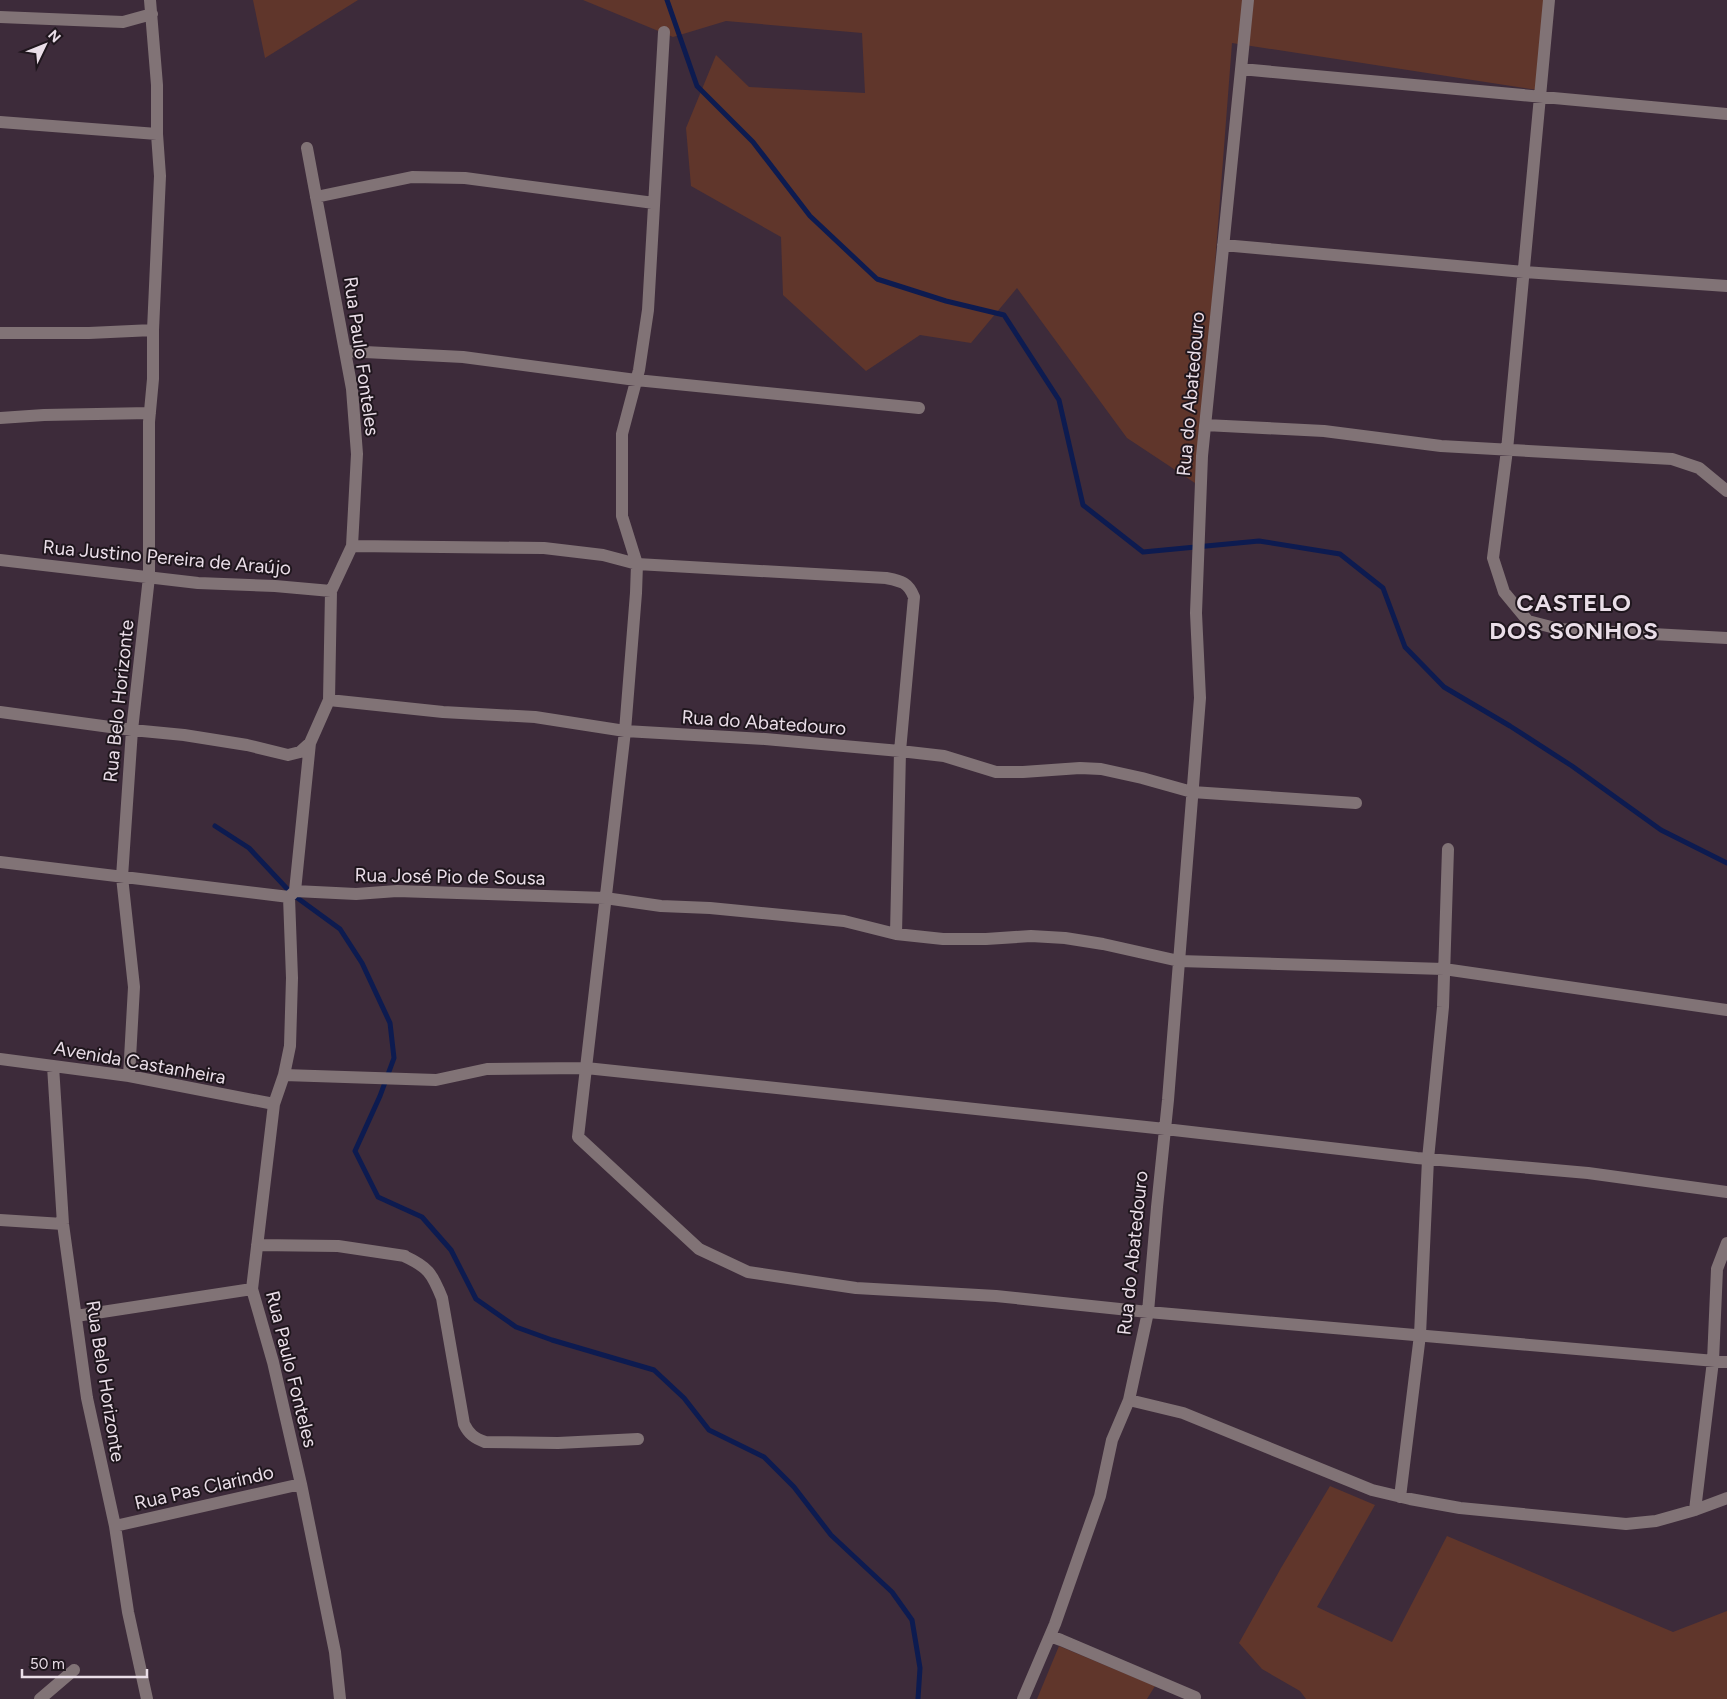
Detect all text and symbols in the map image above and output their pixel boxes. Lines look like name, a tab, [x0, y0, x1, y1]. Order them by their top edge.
north arrow	[20, 20, 70, 70]
text: N	[44, 27, 64, 46]
street label: Rua Paulo Fonteles	[339, 275, 384, 437]
street label: Rua do Abatedouro	[1172, 311, 1209, 477]
street label: Rua Justino Pereira de Araújo	[42, 535, 292, 580]
district label: CASTELO DOS SONHOS	[1489, 588, 1659, 645]
street label: Rua Belo Horizonte	[99, 619, 138, 783]
street label: Rua do Abatedouro	[681, 705, 847, 740]
street label: Rua José Pio de Sousa	[354, 863, 546, 890]
street label: Avenida Castanheira	[52, 1036, 228, 1089]
street label: Rua do Abatedouro	[1112, 1170, 1153, 1336]
street label: Rua Paulo Fonteles	[261, 1288, 322, 1450]
street label: Rua Belo Horizonte	[81, 1299, 130, 1464]
street label: Rua Pas Clarindo	[132, 1460, 276, 1515]
scale bar	[22, 1646, 148, 1678]
text: 50 m	[30, 1655, 65, 1673]

